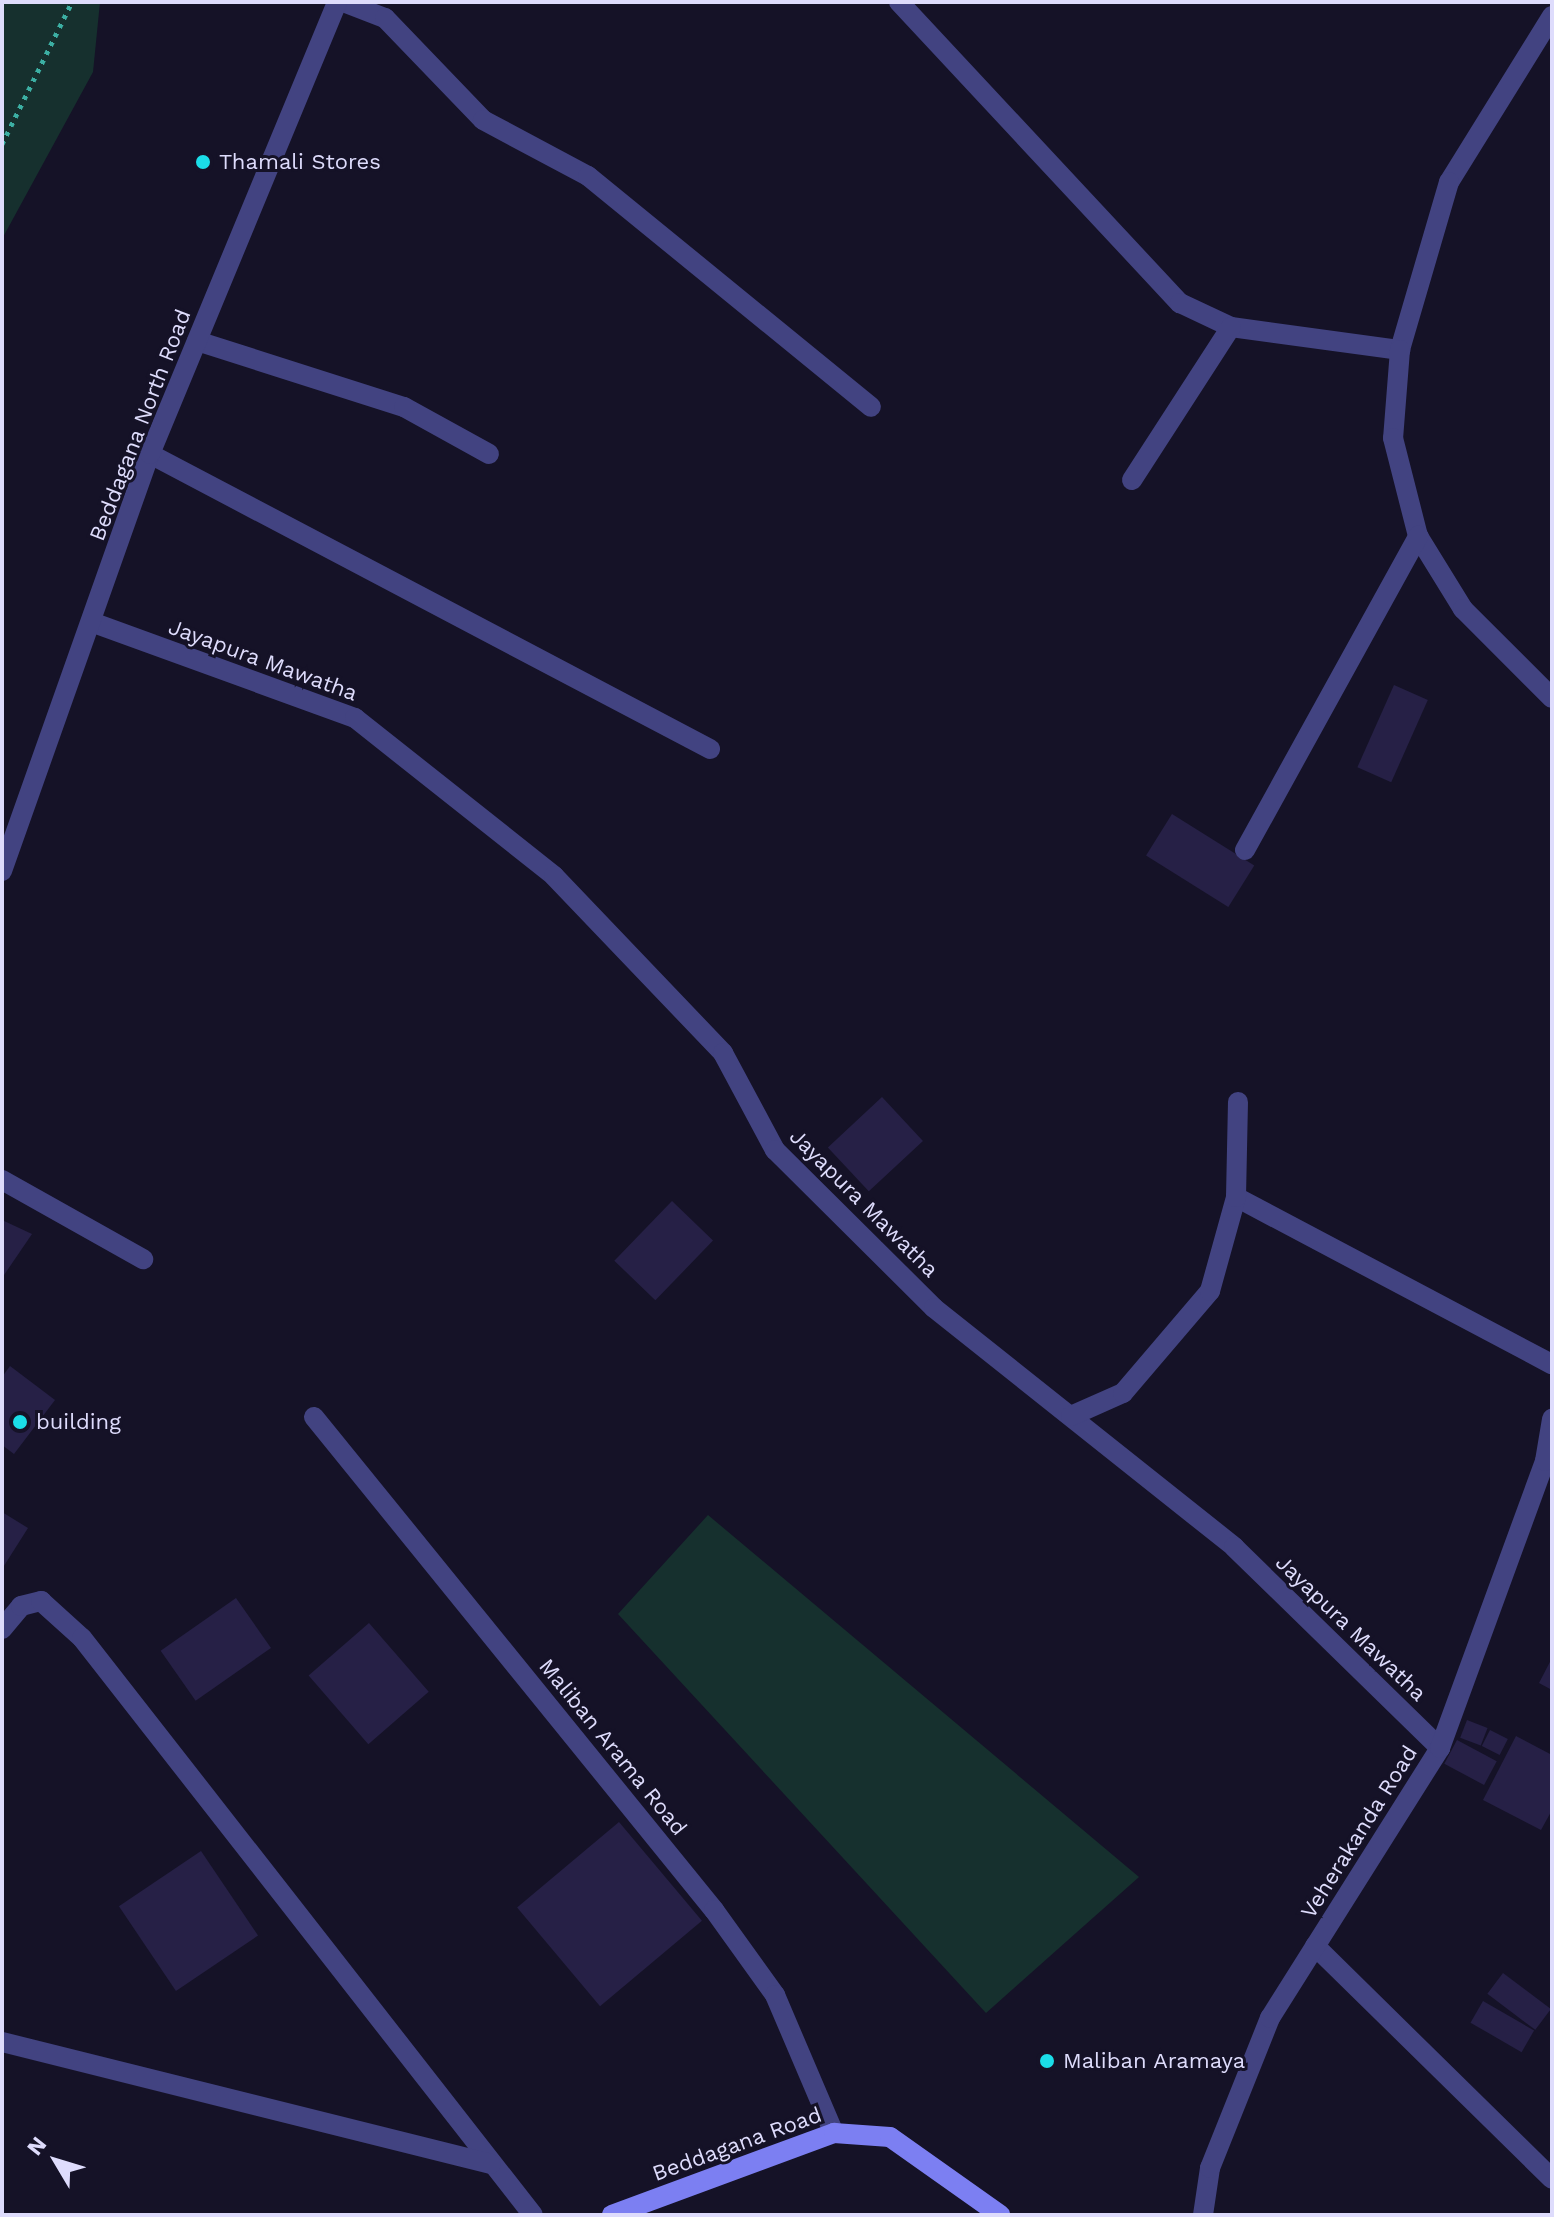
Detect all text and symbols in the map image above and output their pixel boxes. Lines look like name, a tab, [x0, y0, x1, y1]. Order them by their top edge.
place label: Thamali Stores	[219, 149, 381, 175]
marker: Thamali Stores	[194, 153, 212, 171]
street label: Beddagana North Road	[84, 305, 196, 545]
street label: Jayapura Mawatha	[165, 613, 361, 707]
street label: Jayapura Mawatha	[784, 1123, 944, 1283]
place label: building	[36, 1409, 121, 1435]
marker: building	[11, 1413, 29, 1431]
street label: Jayapura Mawatha	[1270, 1549, 1432, 1707]
street label: Maliban Arama Road	[533, 1653, 693, 1841]
street label: Veherakanda Road	[1295, 1741, 1423, 1923]
place label: Maliban Aramaya	[1063, 2048, 1246, 2074]
marker: Maliban Aramaya	[1038, 2052, 1056, 2070]
street label: Beddagana Road	[649, 2101, 825, 2187]
north arrow	[16, 2121, 96, 2201]
text: N	[22, 2132, 52, 2160]

